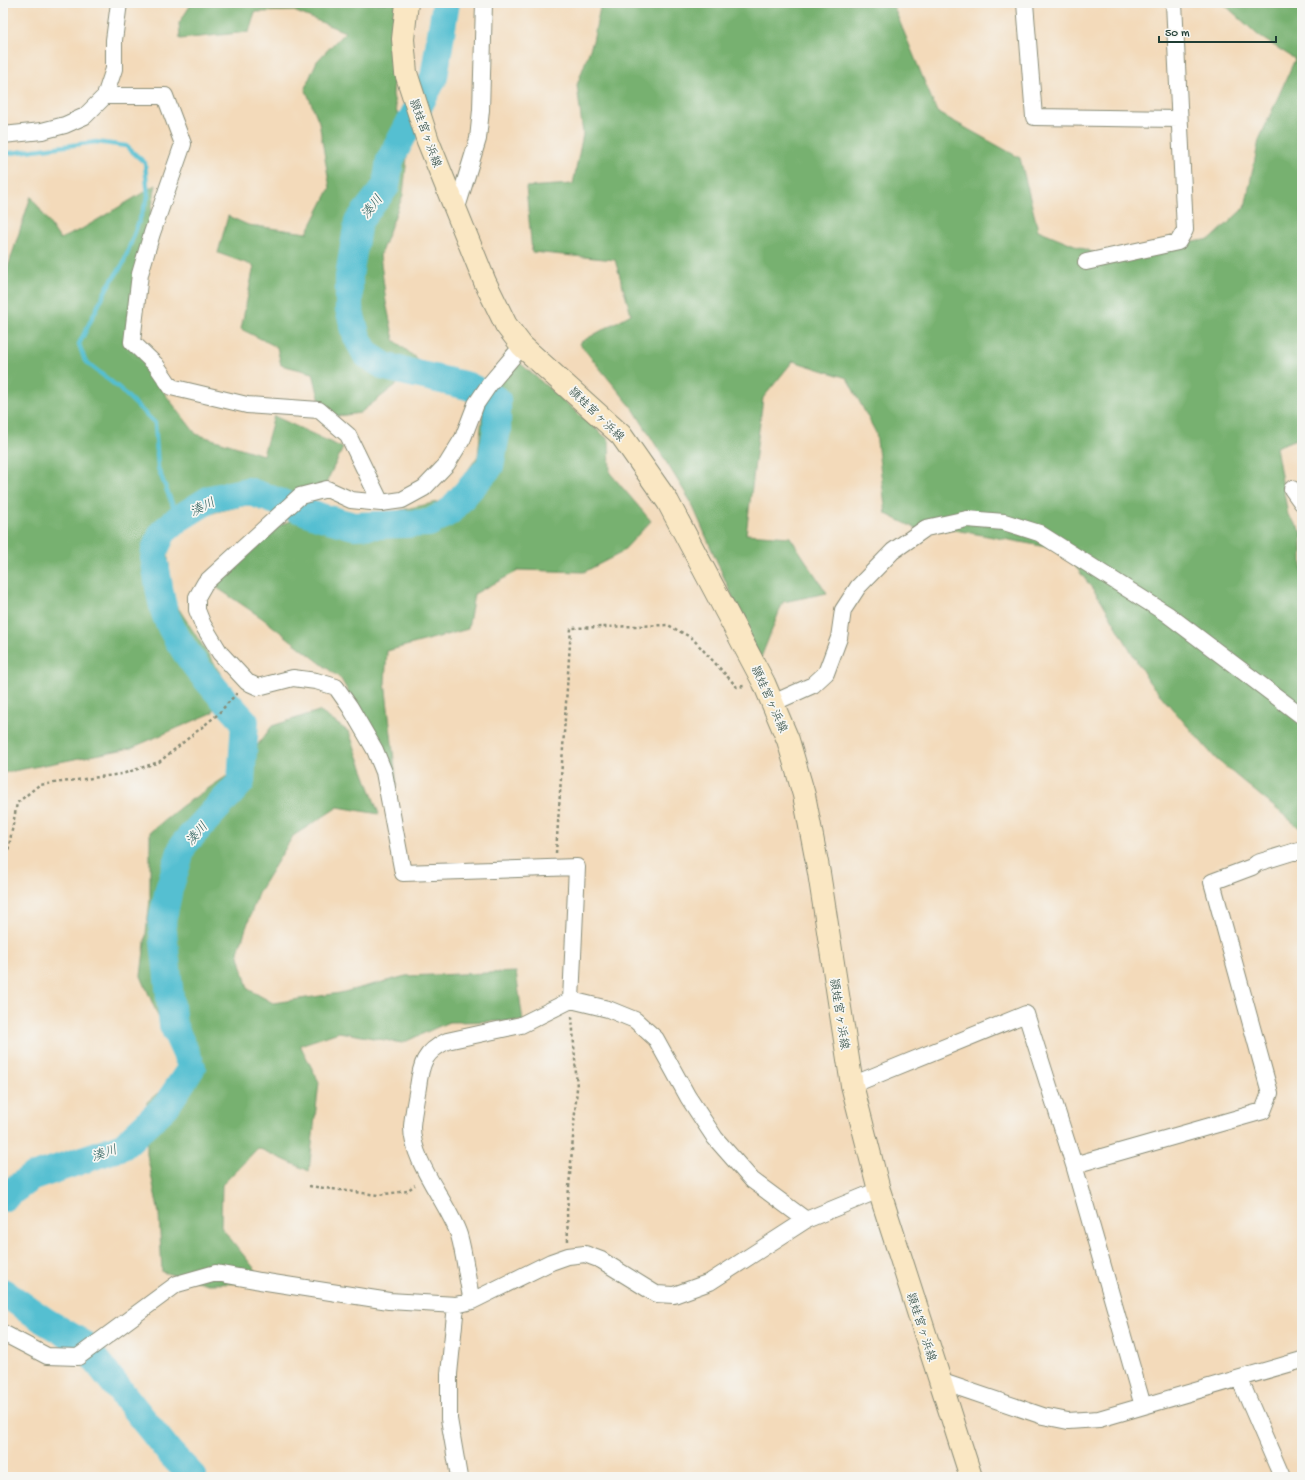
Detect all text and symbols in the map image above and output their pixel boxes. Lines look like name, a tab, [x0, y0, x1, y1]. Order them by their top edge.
scale bar	[1159, 18, 1276, 44]
text: 50 m	[1165, 27, 1190, 41]
street label: 頴娃宮ヶ浜線	[405, 97, 444, 170]
water label: 湊川	[358, 192, 387, 222]
street label: 頴娃宮ヶ浜線	[565, 385, 627, 445]
water label: 湊川	[188, 495, 218, 521]
street label: 頴娃宮ヶ浜線	[747, 664, 790, 736]
water label: 湊川	[183, 819, 212, 849]
street label: 頴娃宮ヶ浜線	[825, 977, 852, 1051]
water label: 湊川	[90, 1142, 120, 1166]
street label: 頴娃宮ヶ浜線	[902, 1291, 939, 1364]

